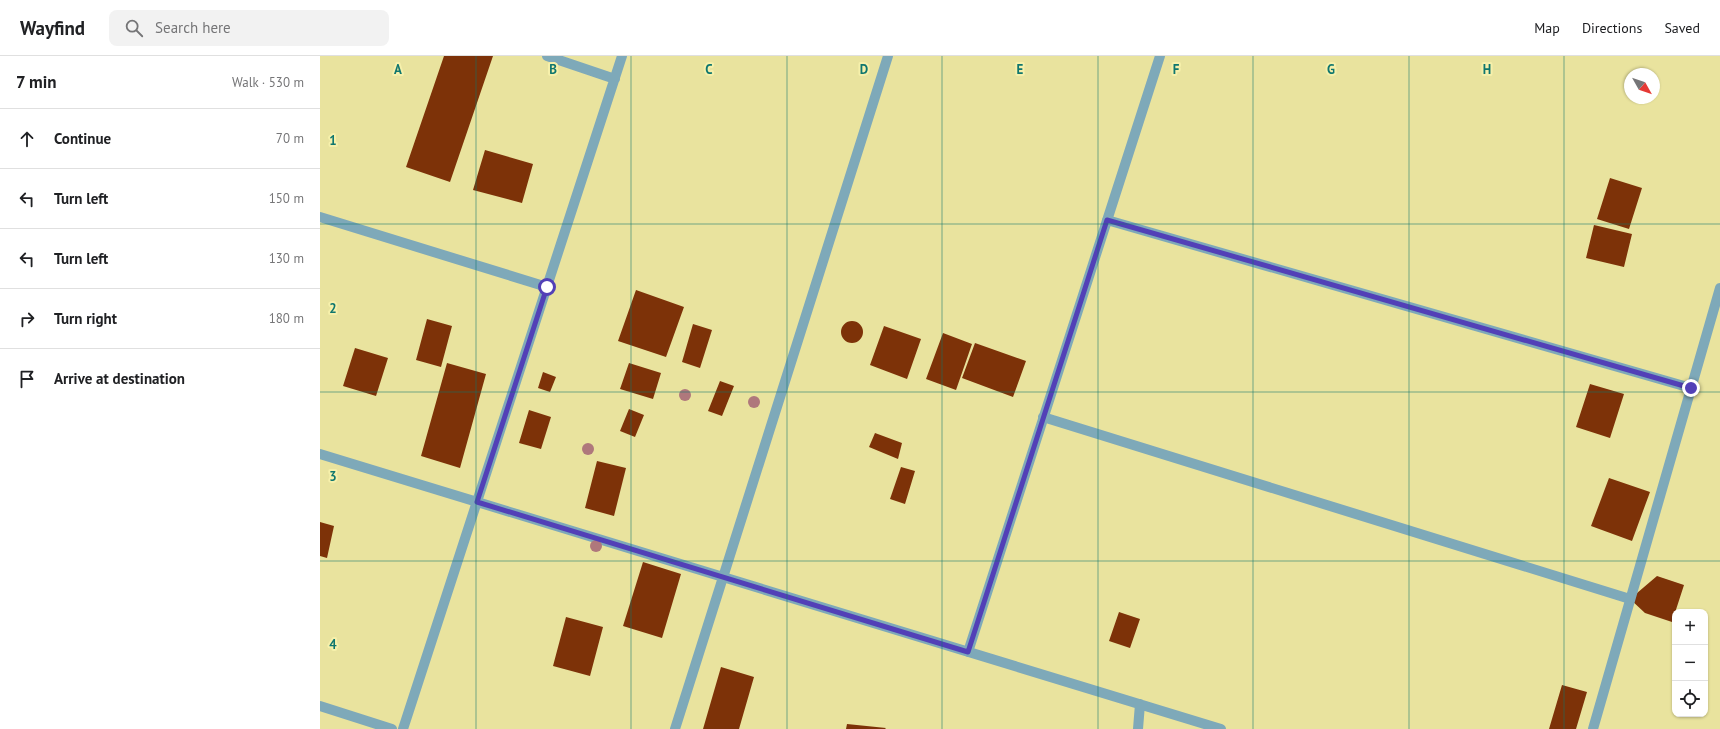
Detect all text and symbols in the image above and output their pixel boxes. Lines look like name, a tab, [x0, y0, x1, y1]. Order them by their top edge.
search box	[109, 10, 389, 46]
text: Wayfind	[20, 16, 85, 40]
icon: search	[123, 17, 145, 39]
text: Search here	[155, 18, 231, 37]
text: Map	[1534, 19, 1560, 37]
text: Directions	[1582, 19, 1642, 37]
text: Saved	[1664, 19, 1700, 37]
text: A	[394, 61, 402, 78]
text: B	[549, 61, 557, 78]
text: C	[705, 61, 713, 78]
text: D	[860, 61, 868, 78]
text: E	[1017, 61, 1024, 78]
text: F	[1173, 61, 1180, 78]
text: G	[1327, 61, 1335, 78]
text: H	[1483, 61, 1491, 78]
north arrow	[1624, 68, 1660, 104]
text: 7 min	[16, 71, 57, 93]
text: Walk · 530 m	[232, 74, 304, 91]
icon: ahead	[16, 128, 38, 150]
text: Continue	[54, 129, 111, 148]
text: 70 m	[276, 130, 304, 147]
text: 1	[329, 132, 337, 149]
icon: left	[16, 188, 38, 210]
text: Turn left	[54, 189, 108, 208]
text: 150 m	[269, 190, 304, 207]
icon: left	[16, 248, 38, 270]
text: Turn left	[54, 249, 108, 268]
text: 130 m	[269, 250, 304, 267]
route start	[538, 278, 556, 296]
text: 2	[329, 300, 337, 317]
icon: right	[16, 308, 38, 330]
text: Turn right	[54, 309, 117, 328]
text: 180 m	[269, 310, 304, 327]
icon: arrive	[16, 368, 38, 390]
text: Arrive at destination	[54, 369, 185, 388]
route end	[1682, 379, 1700, 397]
text: 3	[329, 468, 337, 485]
map controls	[1672, 609, 1708, 717]
button: +	[1672, 609, 1708, 645]
text: 4	[329, 636, 337, 653]
button: −	[1672, 645, 1708, 681]
button: locate	[1672, 681, 1708, 717]

